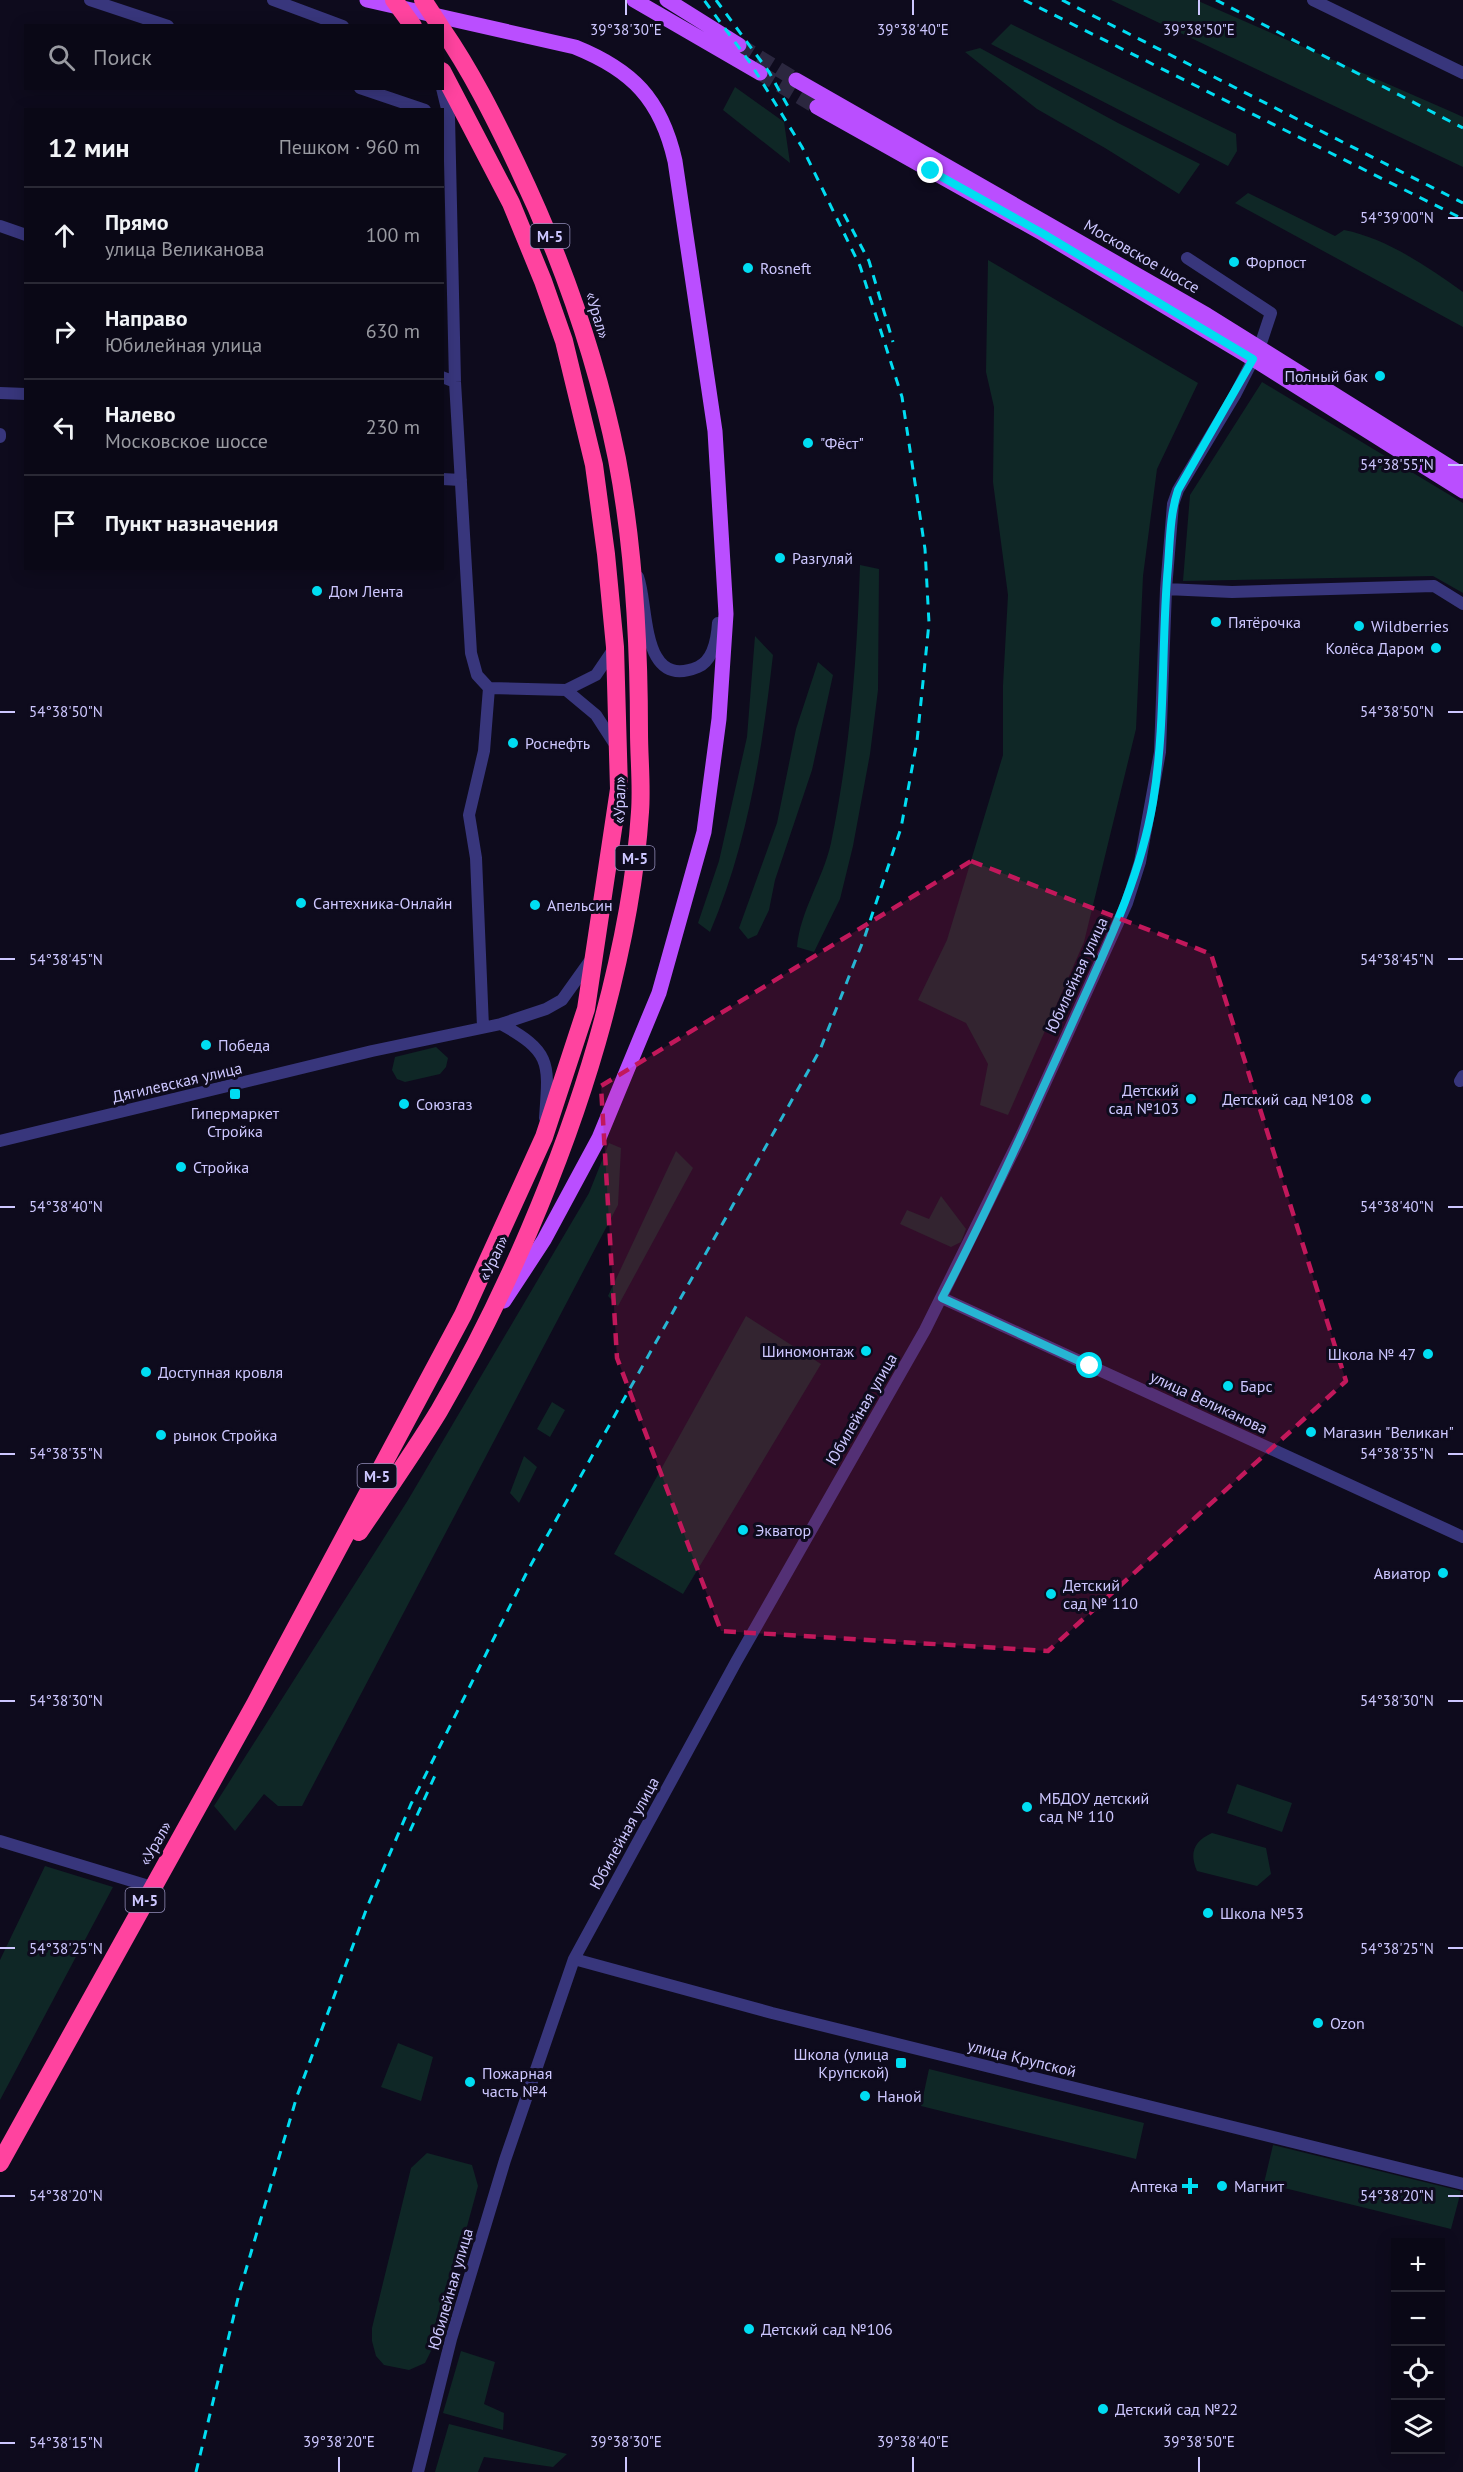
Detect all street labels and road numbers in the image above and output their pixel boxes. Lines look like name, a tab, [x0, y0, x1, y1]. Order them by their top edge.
street label: Московское шоссе	[1081, 215, 1203, 297]
road number: М-5	[530, 224, 570, 248]
street label: «Урал»	[581, 289, 615, 341]
street label: «Урал»	[609, 776, 629, 824]
road number: М-5	[616, 846, 654, 870]
street label: Юбилейная улица	[1040, 914, 1112, 1036]
street label: Дягилевская улица	[110, 1057, 244, 1107]
street label: «Урал»	[474, 1232, 512, 1284]
street label: Юбилейная улица	[821, 1350, 901, 1468]
street label: улица Великанова	[1147, 1366, 1271, 1438]
road number: М-5	[358, 1464, 397, 1488]
street label: Юбилейная улица	[585, 1773, 663, 1893]
street label: «Урал»	[134, 1817, 176, 1869]
road number: М-5	[126, 1888, 164, 1912]
street label: улица Крупской	[966, 2035, 1078, 2081]
street label: Юбилейная улица	[423, 2226, 477, 2352]

